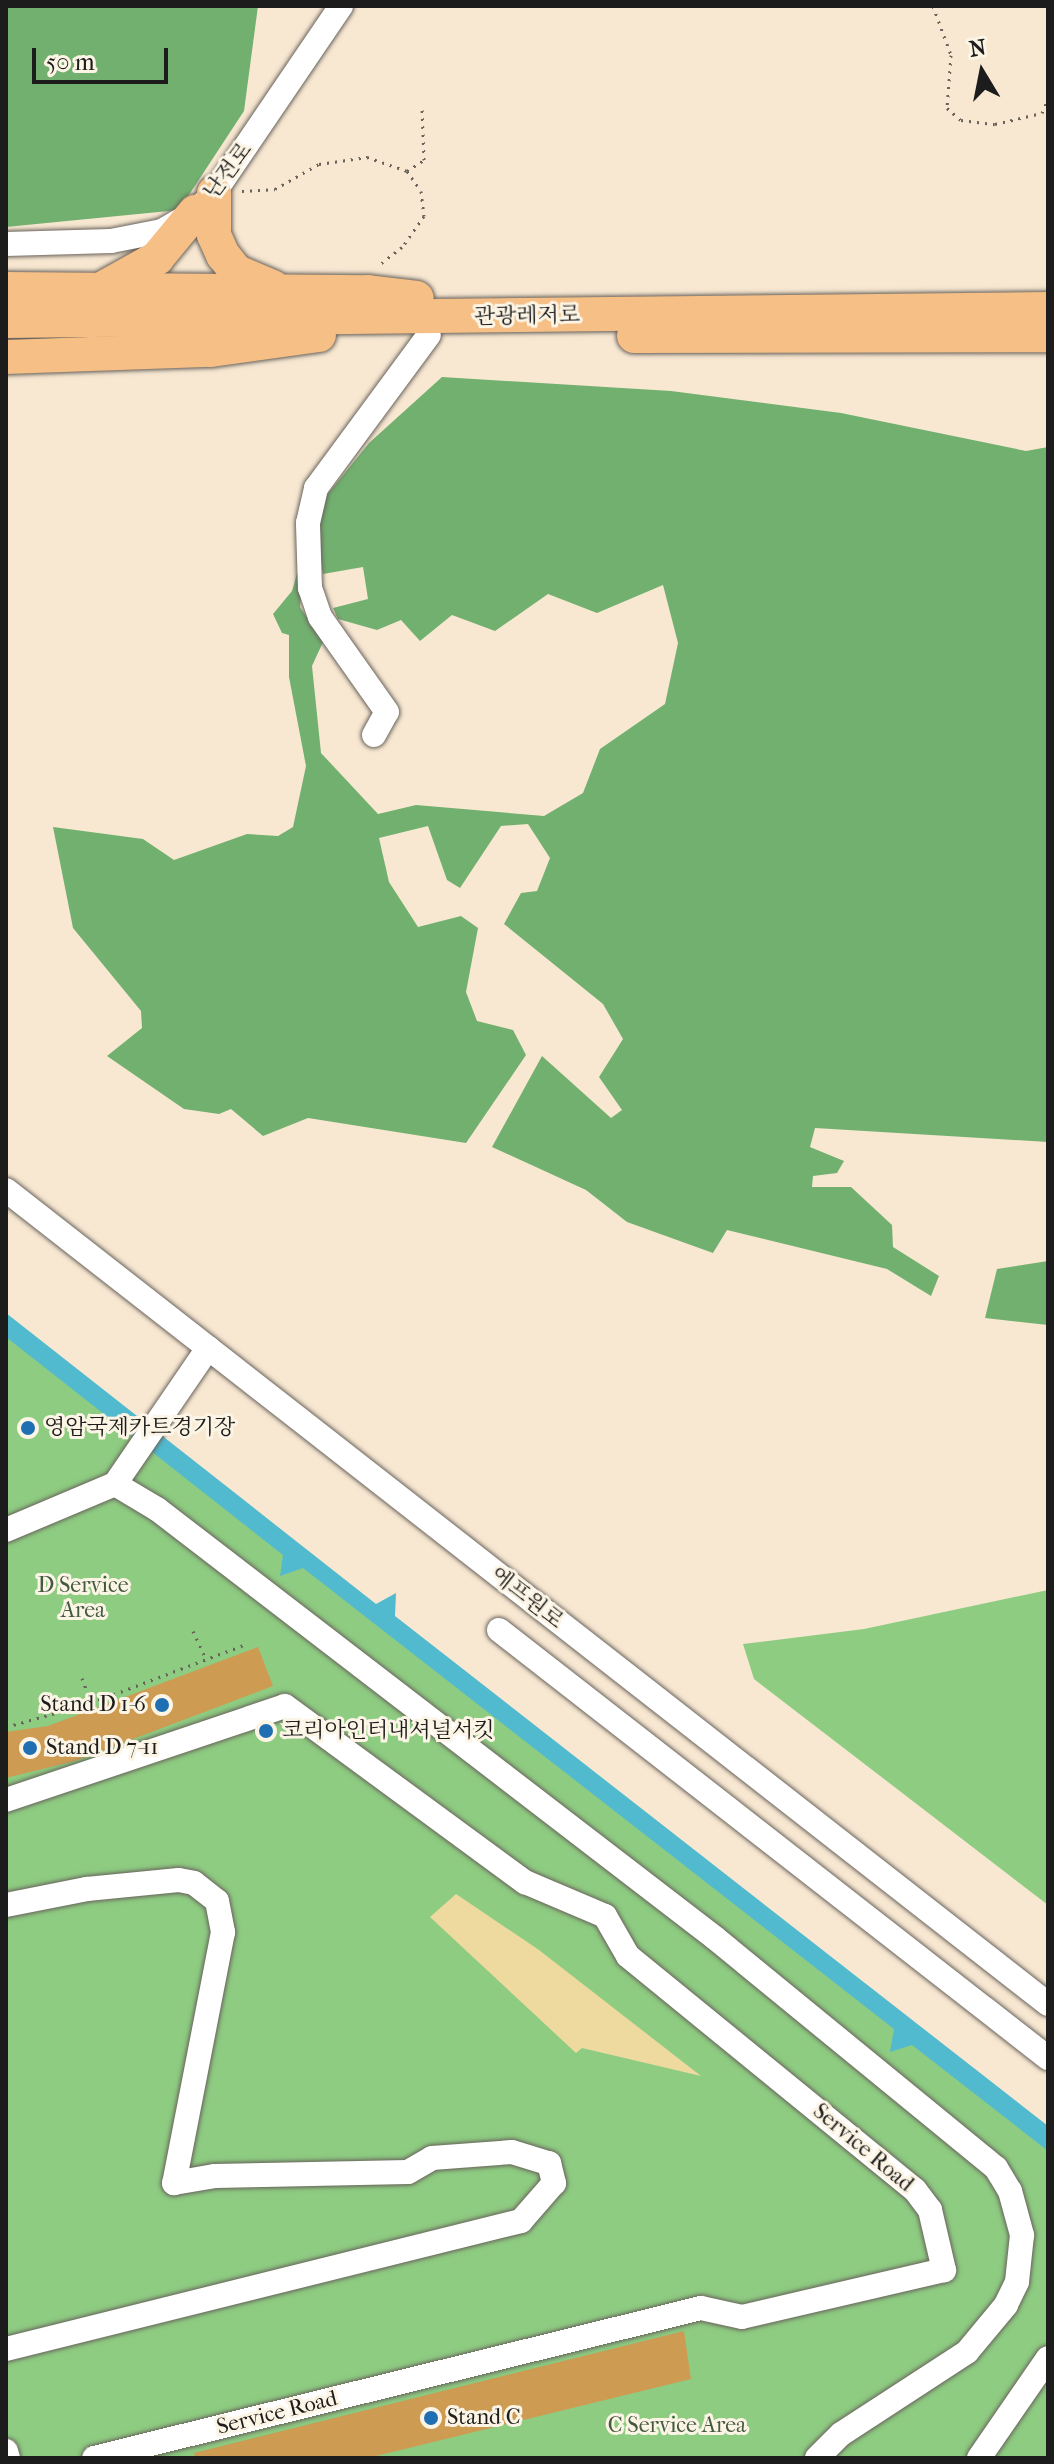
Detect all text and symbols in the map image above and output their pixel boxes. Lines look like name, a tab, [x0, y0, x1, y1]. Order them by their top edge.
scale bar	[36, 32, 172, 82]
north arrow	[942, 32, 1022, 112]
text: N	[967, 34, 988, 63]
text: 50 m	[46, 48, 95, 76]
street label: 난전로	[198, 138, 258, 204]
street label: 관광레저로	[474, 302, 580, 330]
place label: 영암국제카트경기장	[44, 1415, 235, 1441]
marker: 영암국제카트경기장	[19, 1419, 37, 1437]
street label: 에프원로	[485, 1561, 569, 1635]
park label: D Service Area	[37, 1572, 129, 1624]
place label: Stand D 1-6	[40, 1692, 146, 1718]
marker: Stand D 1-6	[153, 1696, 171, 1714]
place label: 코리아인터내셔널서킷	[282, 1718, 495, 1744]
marker: 코리아인터내셔널서킷	[257, 1722, 275, 1740]
place label: Stand D 7-11	[46, 1735, 158, 1761]
marker: Stand D 7-11	[21, 1739, 39, 1757]
street label: Service Road	[807, 2098, 919, 2198]
street label: Service Road	[214, 2385, 340, 2441]
place label: Stand C	[447, 2405, 521, 2431]
marker: Stand C	[422, 2409, 440, 2427]
park label: C Service Area	[608, 2413, 746, 2439]

